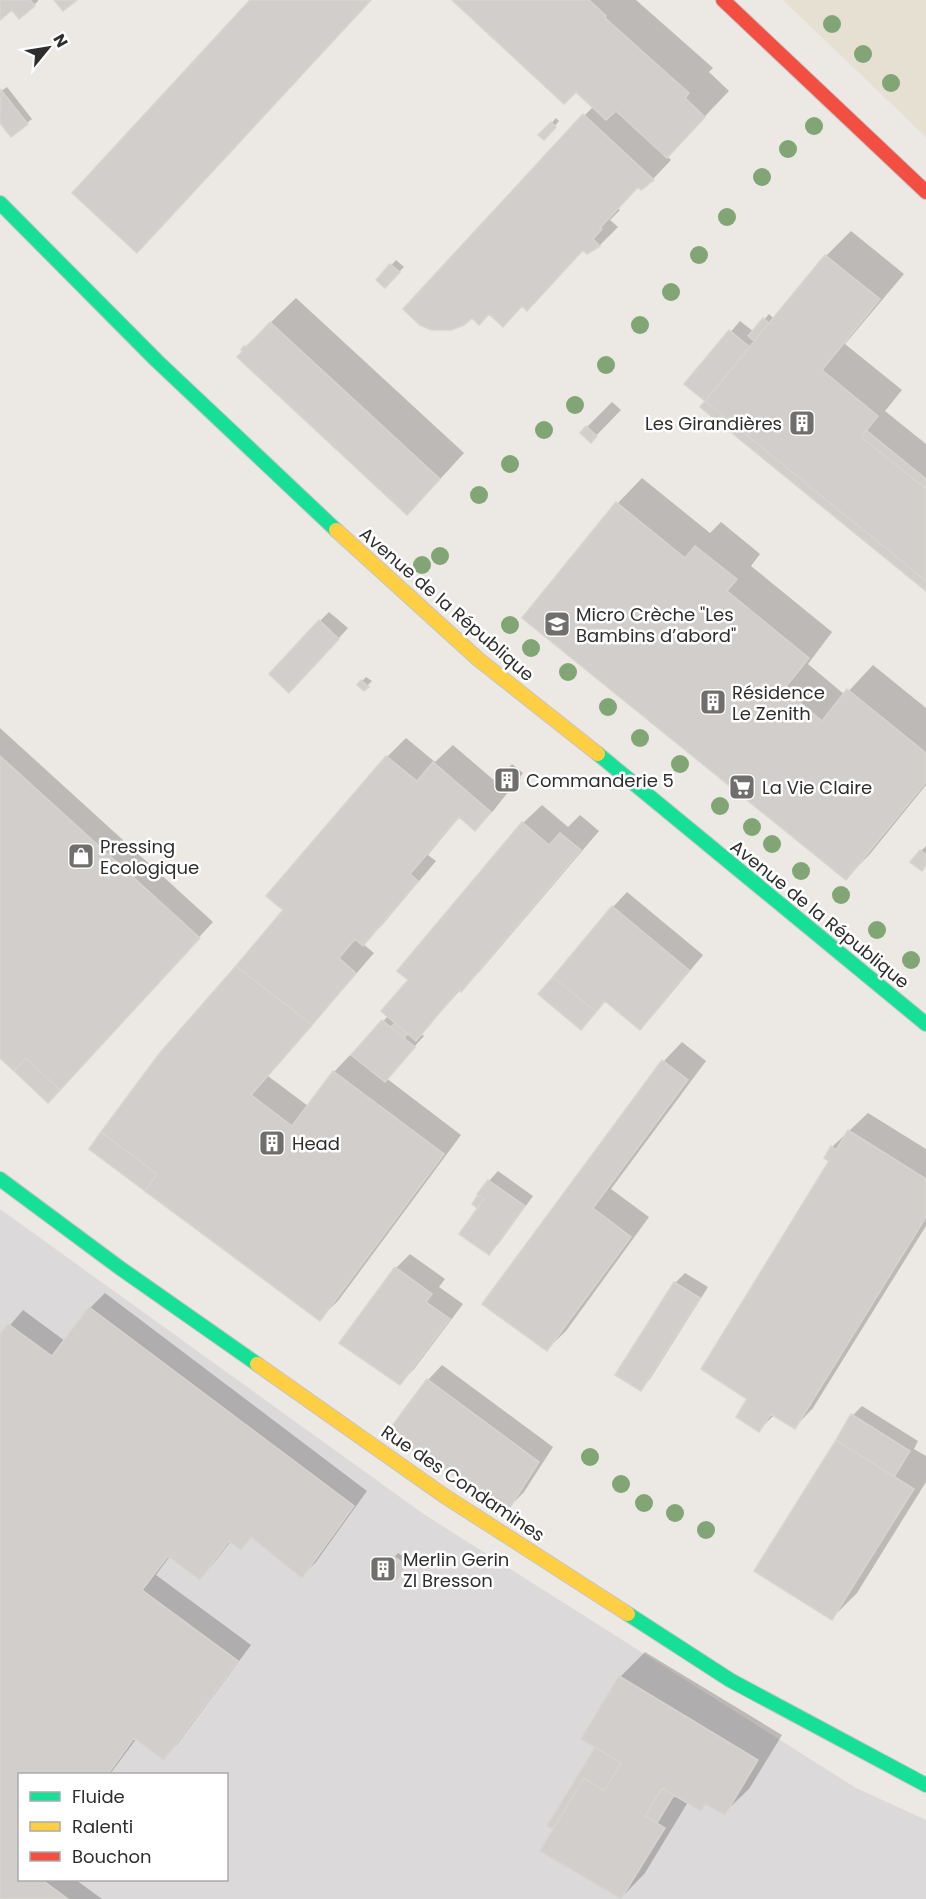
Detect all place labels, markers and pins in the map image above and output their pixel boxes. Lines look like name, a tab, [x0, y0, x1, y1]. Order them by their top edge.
building icon: Les Girandières	[787, 408, 817, 438]
place label: Les Girandières	[645, 411, 782, 436]
place label: Micro Crèche "Les Bambins d’abord"	[576, 602, 736, 648]
school or university icon: Micro Crèche "Les Bambins d’abord"	[542, 609, 572, 639]
place label: Résidence Le Zenith	[732, 680, 825, 726]
building icon: Résidence Le Zenith	[698, 687, 728, 717]
building icon: Commanderie 5	[492, 765, 522, 795]
place label: Commanderie 5	[526, 768, 674, 793]
supermarket icon: La Vie Claire	[727, 772, 757, 802]
place label: La Vie Claire	[762, 775, 872, 800]
place label: Pressing Ecologique	[100, 834, 199, 880]
shop icon: Pressing Ecologique	[66, 841, 96, 871]
building icon: Head	[257, 1128, 287, 1158]
place label: Head	[292, 1131, 340, 1156]
place label: Merlin Gerin ZI Bresson	[403, 1547, 509, 1593]
building icon: Merlin Gerin ZI Bresson	[368, 1554, 398, 1584]

